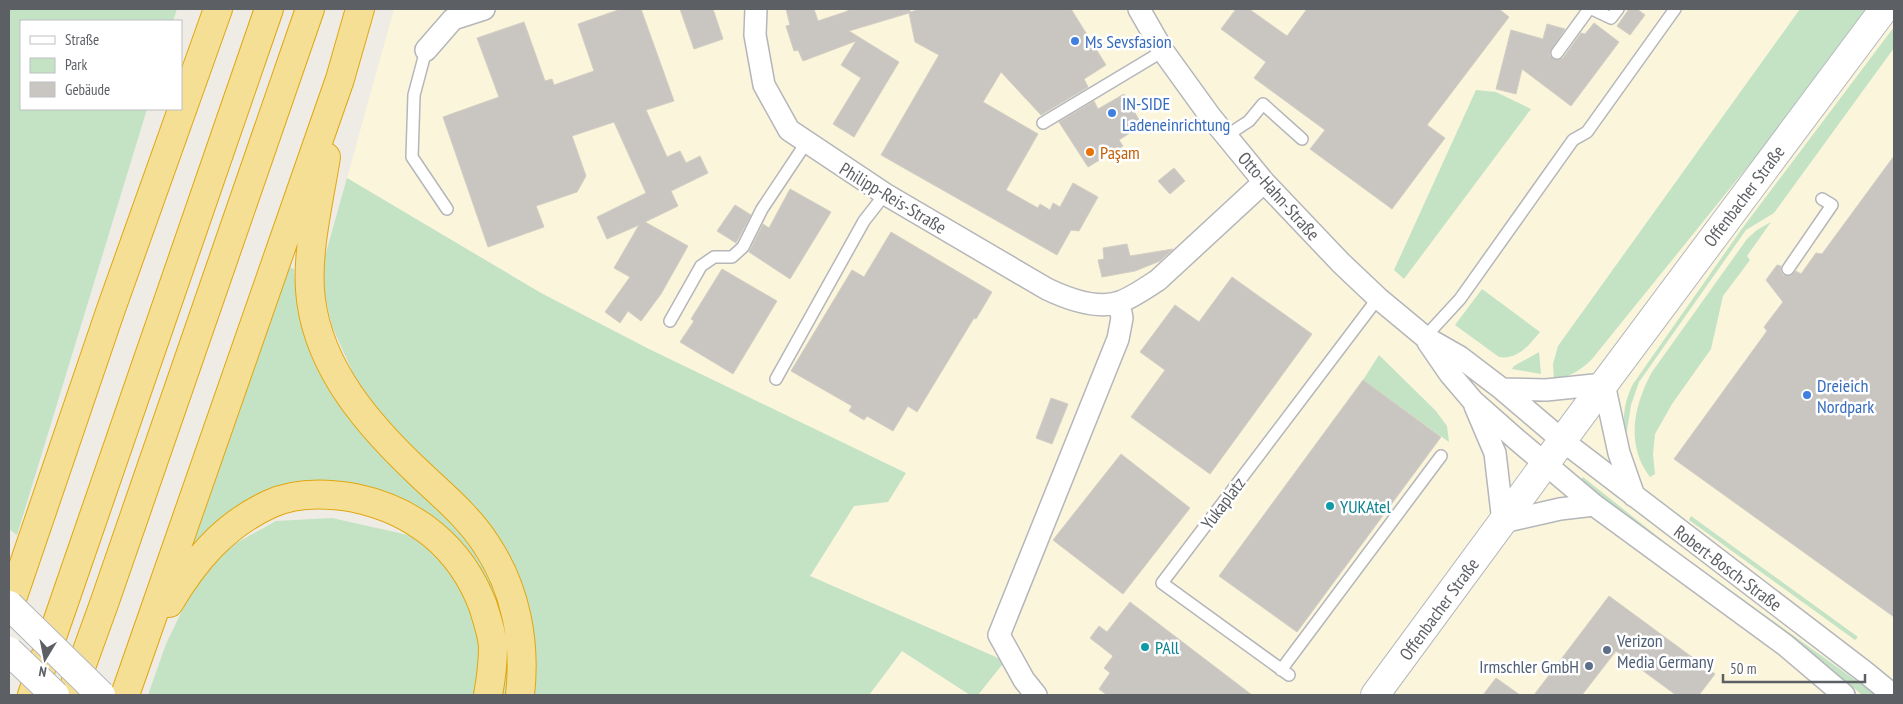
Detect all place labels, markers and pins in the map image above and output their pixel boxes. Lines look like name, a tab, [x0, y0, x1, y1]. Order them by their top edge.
place label: Ms Sevsfasion	[1085, 30, 1172, 53]
marker: Ms Sevsfasion	[1069, 35, 1081, 47]
place label: IN-SIDE Ladeneinrichtung	[1122, 92, 1230, 136]
marker: IN-SIDE Ladeneinrichtung	[1106, 107, 1118, 119]
place label: Paşam	[1100, 141, 1140, 164]
marker: Paşam	[1084, 146, 1096, 158]
place label: Dreieich Nordpark	[1817, 374, 1874, 418]
marker: Dreieich Nordpark	[1801, 389, 1813, 401]
place label: YUKAtel	[1340, 495, 1392, 518]
marker: YUKAtel	[1324, 500, 1336, 512]
place label: Verizon Media Germany	[1616, 629, 1714, 673]
place label: PAll	[1155, 636, 1180, 659]
marker: PAll	[1139, 641, 1151, 653]
marker: Verizon Media Germany	[1601, 644, 1613, 656]
place label: Irmschler GmbH	[1479, 655, 1579, 678]
marker: Irmschler GmbH	[1583, 660, 1595, 672]

